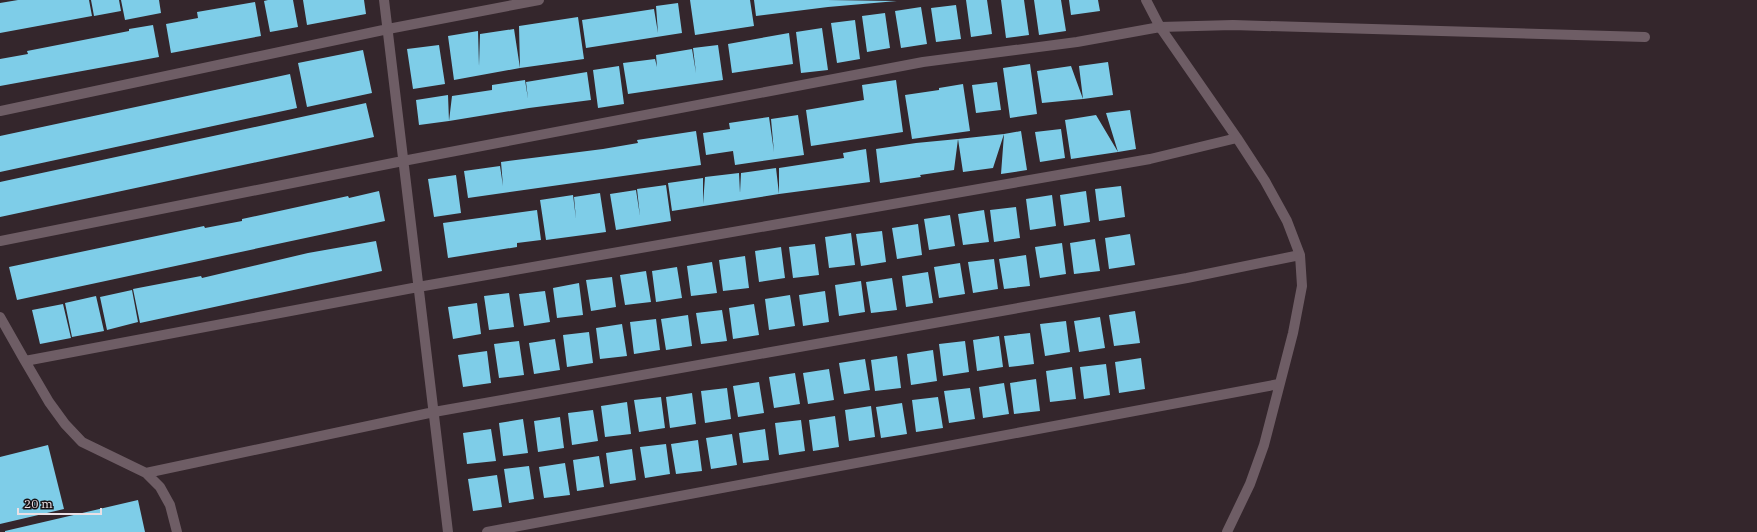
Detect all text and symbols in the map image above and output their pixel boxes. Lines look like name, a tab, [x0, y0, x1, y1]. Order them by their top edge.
scale bar	[18, 490, 101, 516]
text: 20 m	[24, 496, 53, 511]

